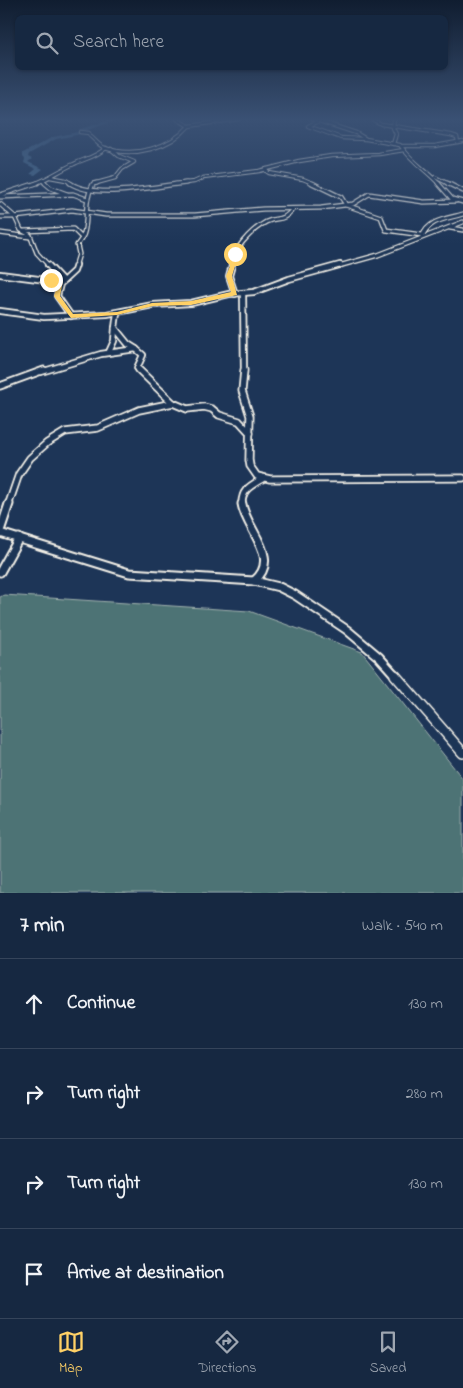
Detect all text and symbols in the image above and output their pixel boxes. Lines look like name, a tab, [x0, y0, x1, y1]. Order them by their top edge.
search box	[15, 15, 448, 70]
icon: search	[33, 29, 61, 57]
text: Search here	[73, 29, 164, 56]
route start	[224, 243, 247, 266]
route end	[40, 269, 63, 292]
text: 7 min	[20, 911, 64, 941]
text: Walk · 540 m	[362, 914, 443, 938]
icon: ahead	[20, 990, 48, 1018]
text: Continue	[67, 990, 135, 1017]
text: 130 m	[408, 992, 443, 1016]
icon: right	[20, 1080, 48, 1108]
text: Turn right	[67, 1080, 140, 1107]
text: 280 m	[406, 1082, 443, 1106]
icon: right	[20, 1170, 48, 1198]
text: Turn right	[67, 1170, 140, 1197]
text: 130 m	[408, 1172, 443, 1196]
icon: arrive	[20, 1260, 48, 1288]
text: Arrive at destination	[67, 1260, 224, 1287]
tab: Map	[57, 1328, 85, 1379]
tab: Directions	[198, 1328, 256, 1379]
tab: Saved	[370, 1328, 406, 1379]

